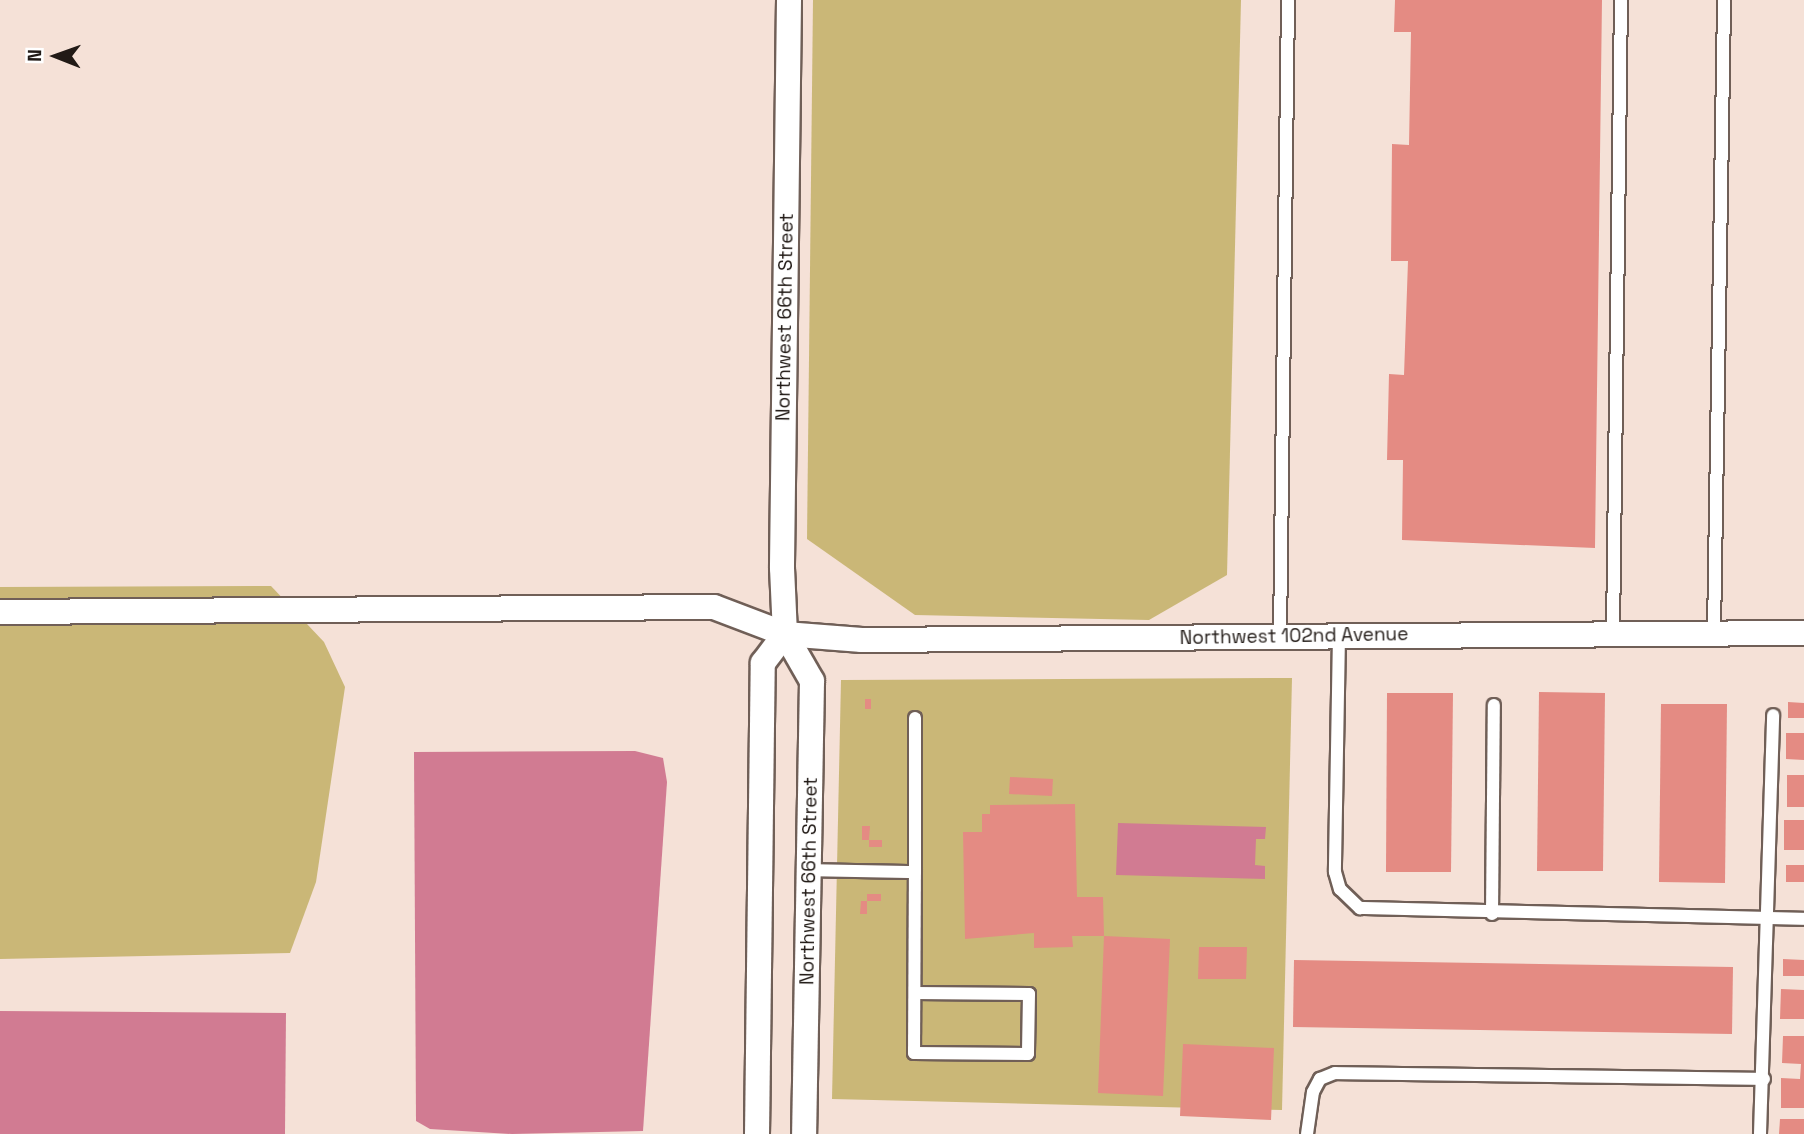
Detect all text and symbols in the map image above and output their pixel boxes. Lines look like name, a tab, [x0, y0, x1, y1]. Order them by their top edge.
north arrow	[21, 21, 91, 91]
text: N	[22, 49, 47, 62]
street label: Northwest 66th Street	[772, 213, 798, 421]
street label: Northwest 102nd Avenue	[1179, 623, 1409, 649]
street label: Northwest 66th Street	[796, 777, 822, 985]

